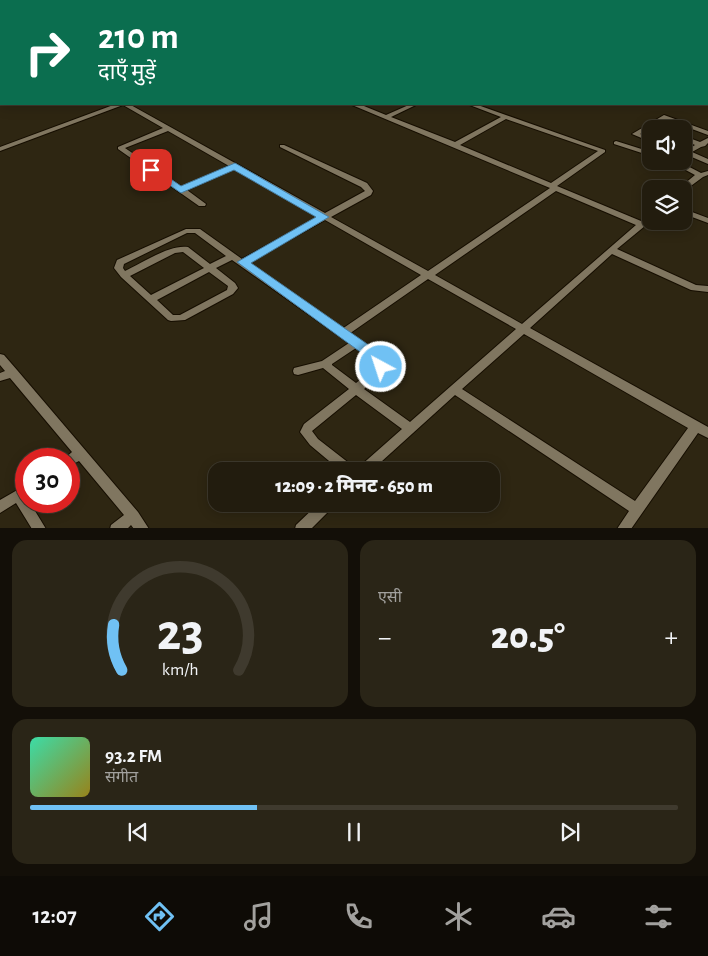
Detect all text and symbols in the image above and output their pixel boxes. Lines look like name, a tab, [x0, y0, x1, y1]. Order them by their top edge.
icon: right	[15, 20, 80, 85]
text: 210 m	[98, 20, 179, 55]
text: दाएँ मुड़ें	[98, 61, 156, 83]
map controls	[642, 120, 692, 230]
button: sound	[642, 120, 692, 170]
pin	[130, 149, 172, 191]
icon: arrive	[137, 156, 165, 184]
button: layers	[642, 180, 692, 230]
position arrow	[354, 340, 406, 392]
speed limit sign: 30	[15, 448, 80, 513]
text: 12:09 · 2 मिनट · 650 m	[275, 477, 433, 496]
text: एसी	[378, 589, 402, 605]
text: 23	[157, 607, 203, 659]
text: 20.5°	[491, 618, 565, 656]
text: −	[378, 624, 391, 652]
text: +	[665, 624, 678, 652]
text: km/h	[162, 661, 198, 679]
text: 93.2 FM	[105, 747, 162, 766]
text: संगीत	[105, 769, 138, 785]
icon: previous	[124, 818, 152, 846]
icon: pause	[340, 818, 368, 846]
icon: next	[556, 818, 584, 846]
icon: directions	[142, 899, 177, 934]
icon: music	[241, 899, 276, 934]
icon: phone	[341, 899, 376, 934]
icon: climate	[441, 899, 476, 934]
icon: car	[541, 899, 576, 934]
icon: filters	[641, 899, 676, 934]
text: 12:07	[32, 905, 77, 927]

